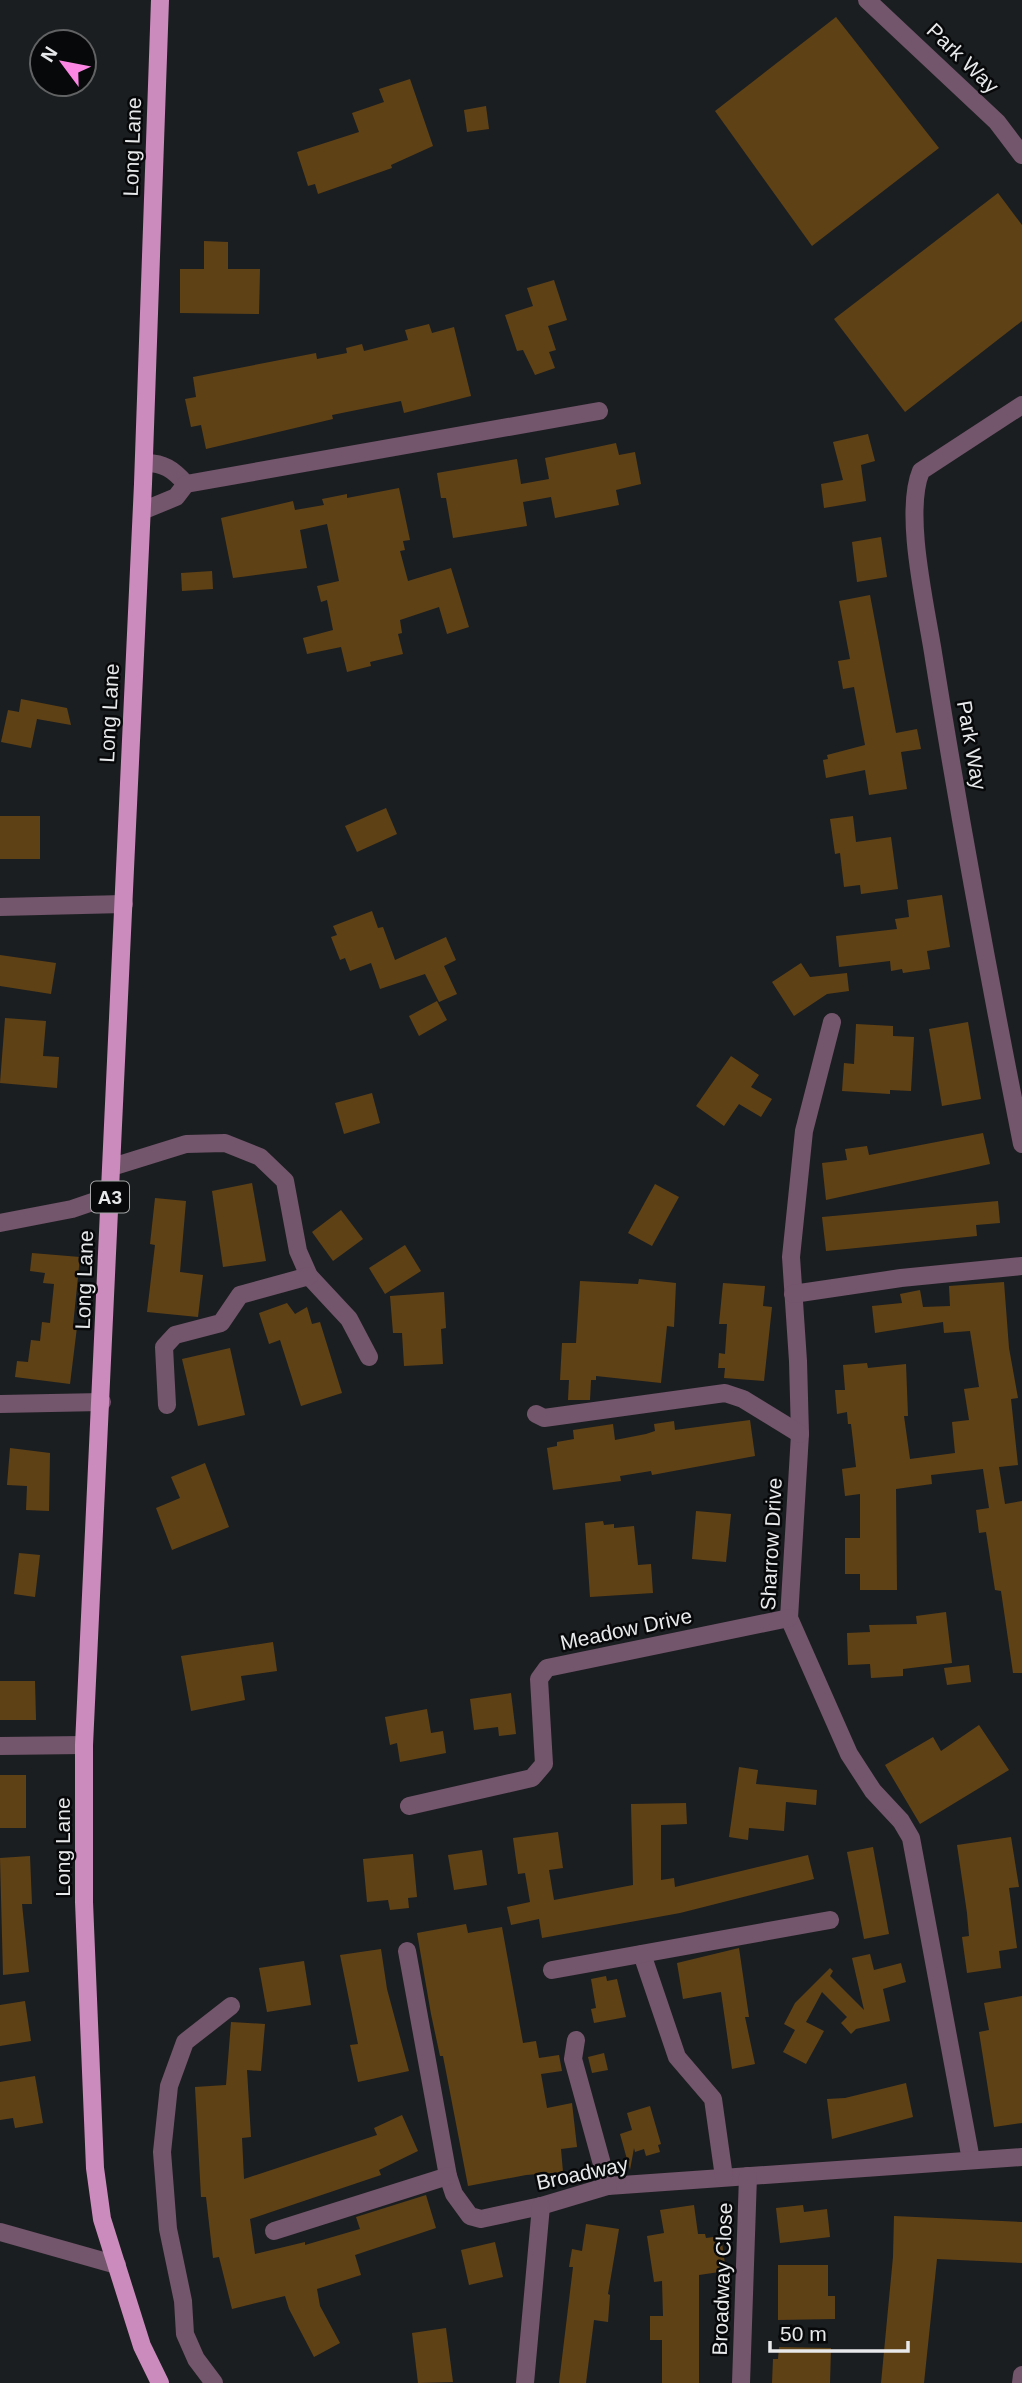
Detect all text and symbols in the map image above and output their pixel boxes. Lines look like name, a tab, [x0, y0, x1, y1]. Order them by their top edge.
street label: Park Way	[923, 18, 1004, 98]
north arrow	[28, 28, 98, 98]
text: N	[36, 43, 62, 66]
street label: Long Lane	[119, 97, 145, 197]
street label: Long Lane	[95, 663, 123, 763]
street label: Park Way	[953, 699, 991, 792]
road number: A3	[91, 1182, 129, 1212]
street label: Long Lane	[71, 1230, 97, 1330]
street label: Sharrow Drive	[756, 1477, 786, 1611]
street label: Meadow Drive	[558, 1604, 694, 1654]
street label: Long Lane	[51, 1797, 74, 1897]
street label: Broadway	[534, 2152, 631, 2194]
street label: Broadway Close	[708, 2202, 736, 2356]
scale bar	[770, 2310, 908, 2354]
text: 50 m	[780, 2322, 827, 2345]

